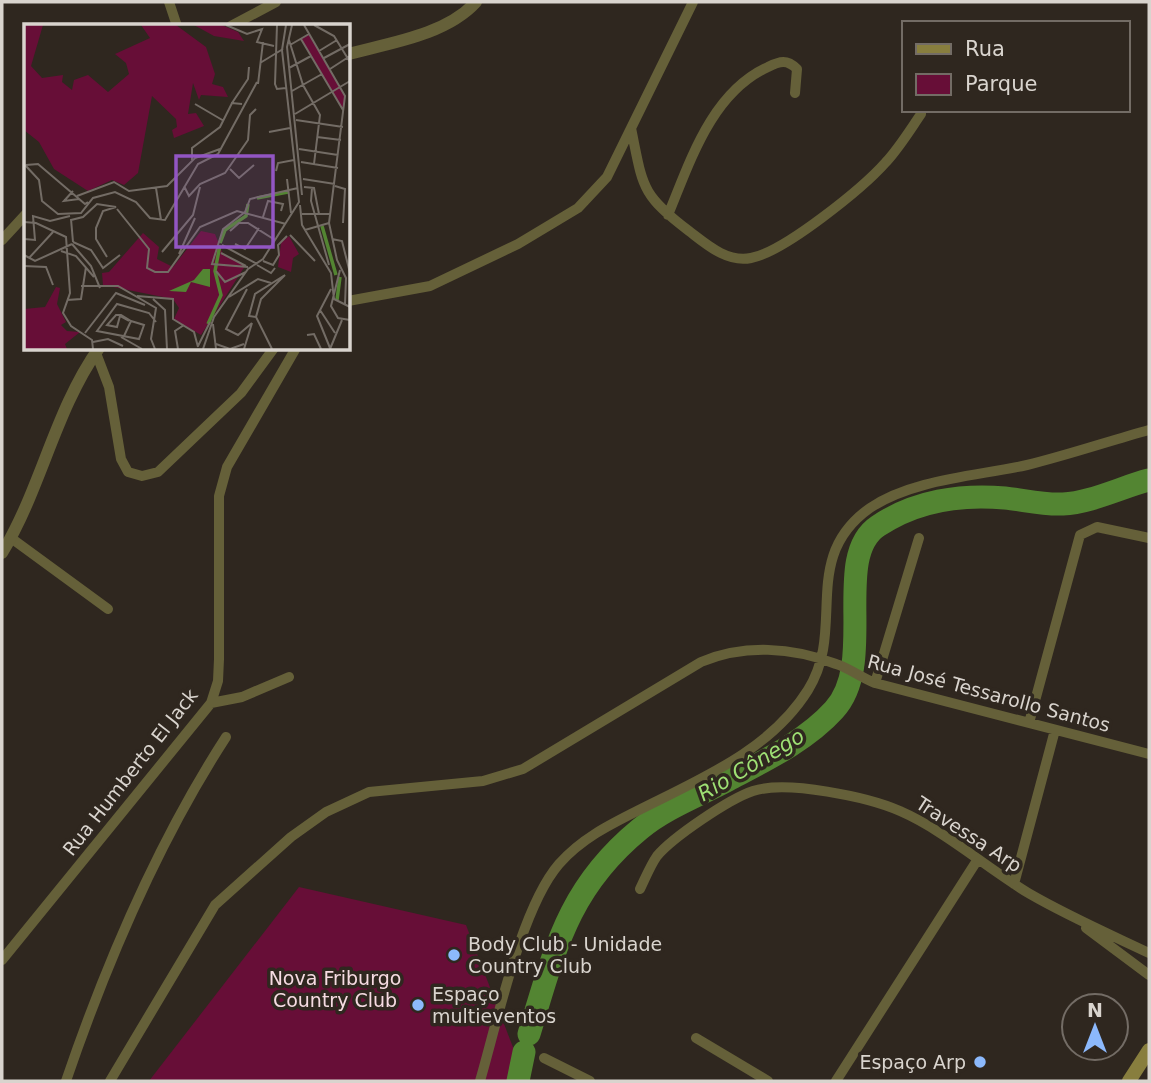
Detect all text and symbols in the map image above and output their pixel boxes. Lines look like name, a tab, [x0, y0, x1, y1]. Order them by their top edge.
legend	[902, 21, 1130, 112]
inset map	[24, 24, 350, 350]
text: Rua	[965, 37, 1005, 61]
text: Parque	[965, 72, 1037, 96]
street label: Rua José Tessarollo Santos	[865, 650, 1113, 736]
street label: Rua Humberto El Jack	[58, 684, 202, 860]
water label: Rio Cônego	[693, 724, 809, 806]
street label: Travessa Arp	[911, 791, 1026, 876]
place label: Body Club - Unidade Country Club	[468, 933, 662, 977]
marker: Body Club - Unidade Country Club	[446, 947, 462, 963]
park label: Nova Friburgo Country Club	[269, 967, 401, 1011]
place label: Espaço multieventos	[432, 983, 556, 1027]
north arrow	[1060, 992, 1130, 1062]
marker: Espaço multieventos	[410, 997, 426, 1013]
text: N	[1087, 999, 1103, 1021]
place label: Espaço Arp	[859, 1051, 966, 1073]
marker: Espaço Arp	[972, 1054, 988, 1070]

